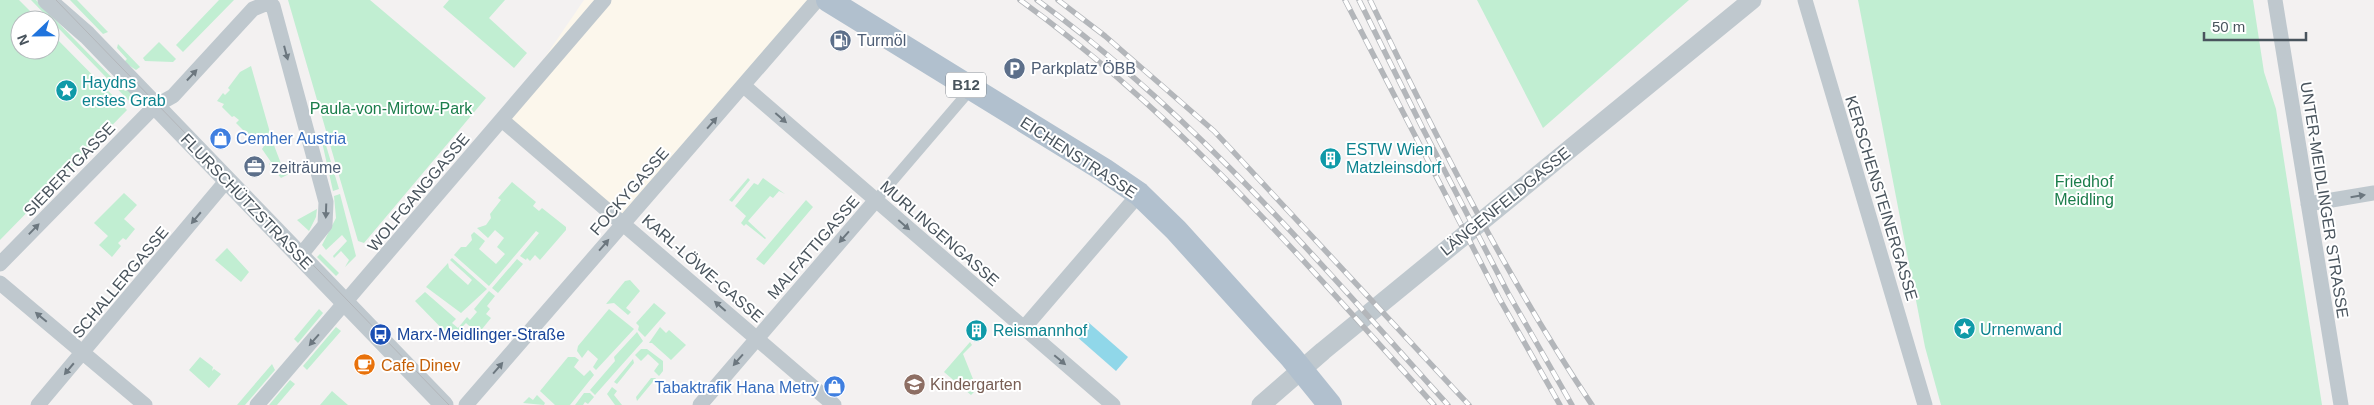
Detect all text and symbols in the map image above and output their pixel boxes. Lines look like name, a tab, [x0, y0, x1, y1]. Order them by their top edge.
north arrow	[10, 10, 60, 60]
scale bar	[2204, 10, 2306, 42]
text: 50 m	[2212, 18, 2245, 35]
fuel station icon: Turmöl	[829, 28, 853, 52]
text: N	[14, 32, 32, 48]
place label: Turmöl	[857, 32, 906, 49]
one-way arrow	[282, 46, 290, 61]
parking icon: Parkplatz ÖBB	[1003, 56, 1027, 80]
place label: Parkplatz ÖBB	[1031, 60, 1136, 77]
one-way arrow	[186, 69, 198, 81]
road number: B12	[946, 72, 986, 98]
place label: Haydns erstes Grab	[82, 74, 166, 109]
place icon: Haydns erstes Grab	[54, 79, 78, 103]
street label: UNTER-MEIDLINGER STRASSE	[2297, 81, 2352, 320]
street label: KERSCHENSTEINERGASSE	[1842, 94, 1921, 303]
park label: Paula-von-Mirtow-Park	[310, 100, 473, 117]
one-way arrow	[775, 112, 787, 124]
street label: EICHENSTRASSE	[1017, 113, 1140, 201]
one-way arrow	[706, 118, 718, 130]
street label: SIEBERTGASSE	[20, 119, 118, 220]
shop icon: Cemher Austria	[208, 126, 232, 150]
street label: FLURSCHÜTZSTRASSE	[178, 130, 316, 272]
place label: Cemher Austria	[236, 130, 346, 147]
street label: WOLFGANGGASSE	[364, 130, 473, 255]
place label: ESTW Wien Matzleinsdorf	[1346, 141, 1442, 176]
street label: FOCKYGASSE	[587, 144, 672, 239]
street label: LÄNGENFELDGASSE	[1437, 144, 1574, 259]
building icon: ESTW Wien Matzleinsdorf	[1318, 146, 1342, 170]
office icon: zeiträume	[243, 155, 267, 179]
place label: zeiträume	[271, 159, 341, 176]
park label: Friedhof Meidling	[2054, 173, 2114, 208]
street label: MURLINGENGASSE	[877, 177, 1002, 289]
one-way arrow	[2351, 191, 2367, 199]
street label: MALFATTIGASSE	[764, 193, 863, 302]
one-way arrow	[321, 203, 329, 219]
one-way arrow	[190, 211, 201, 224]
street label: KARL-LÖWE-GASSE	[639, 211, 767, 326]
one-way arrow	[897, 219, 910, 230]
one-way arrow	[28, 223, 40, 235]
street label: SCHALLERGASSE	[69, 223, 172, 341]
one-way arrow	[839, 231, 850, 244]
one-way arrow	[599, 239, 610, 252]
one-way arrow	[714, 301, 727, 312]
one-way arrow	[35, 311, 47, 323]
place icon: Urnenwand	[1952, 317, 1976, 341]
building icon: Reismannhof	[965, 318, 989, 342]
place label: Urnenwand	[1980, 321, 2062, 338]
bus stop icon: Marx-Meidlinger-Straße	[369, 322, 393, 346]
place label: Reismannhof	[993, 322, 1088, 339]
place label: Marx-Meidlinger-Straße	[397, 326, 565, 343]
one-way arrow	[308, 334, 320, 346]
cafe icon: Cafe Dinev	[353, 353, 377, 377]
one-way arrow	[733, 354, 744, 367]
one-way arrow	[1054, 354, 1066, 365]
place label: Cafe Dinev	[381, 357, 460, 374]
one-way arrow	[493, 362, 504, 375]
one-way arrow	[64, 363, 75, 375]
school or university icon: Kindergarten	[902, 372, 926, 396]
shop icon: Tabaktrafik Hana Metry	[823, 375, 847, 399]
place label: Kindergarten	[930, 376, 1022, 393]
place label: Tabaktrafik Hana Metry	[654, 379, 819, 396]

